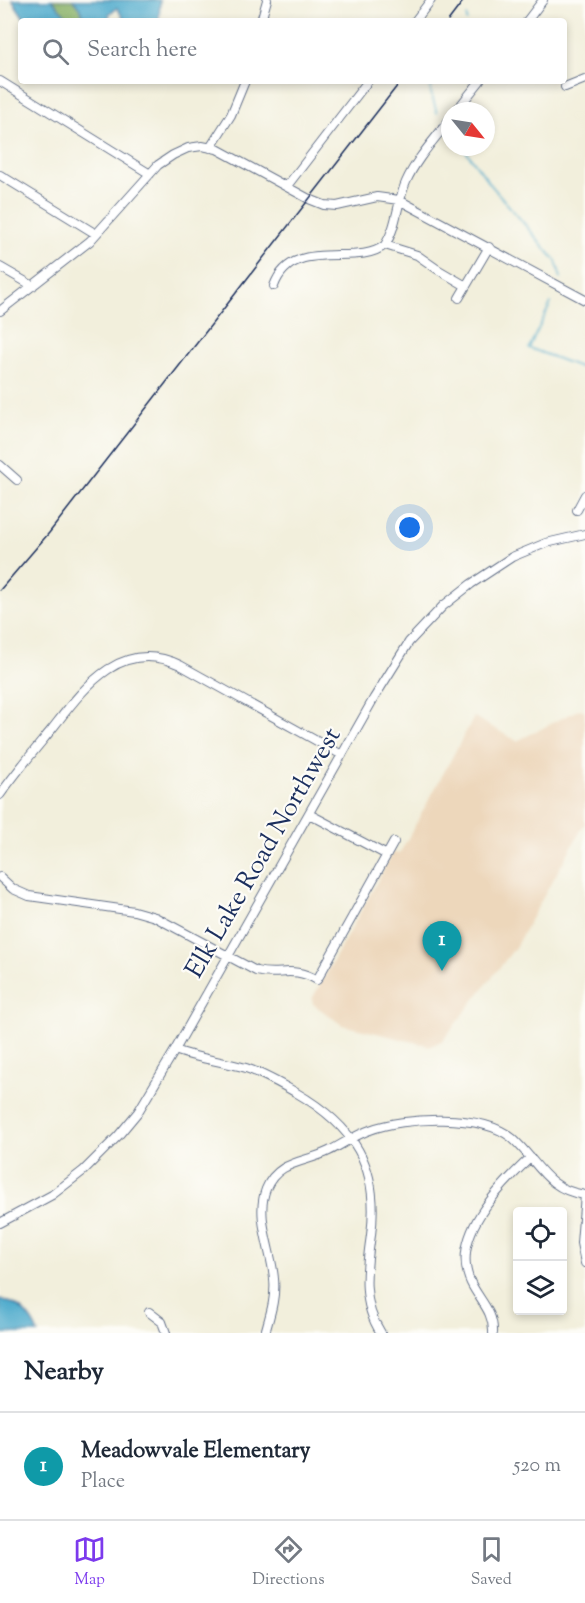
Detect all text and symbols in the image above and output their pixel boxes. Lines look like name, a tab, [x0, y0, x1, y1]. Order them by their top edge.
search box	[18, 18, 567, 84]
icon: search	[39, 35, 72, 68]
text: Search here	[87, 35, 197, 67]
north arrow	[441, 102, 495, 156]
your location	[395, 513, 424, 542]
street label: Elk Lake Road Northwest	[177, 721, 351, 986]
pin: 1	[422, 922, 462, 971]
map controls	[513, 1207, 567, 1315]
button: locate	[513, 1207, 567, 1261]
button: layers	[513, 1261, 567, 1315]
text: Nearby	[24, 1354, 104, 1391]
text: Meadowvale Elementary	[81, 1436, 311, 1468]
text: 1	[40, 1452, 47, 1481]
text: 520 m	[513, 1452, 561, 1481]
text: Place	[81, 1468, 125, 1497]
tab: Map	[73, 1533, 106, 1592]
tab: Directions	[252, 1533, 325, 1592]
tab: Saved	[471, 1533, 512, 1592]

